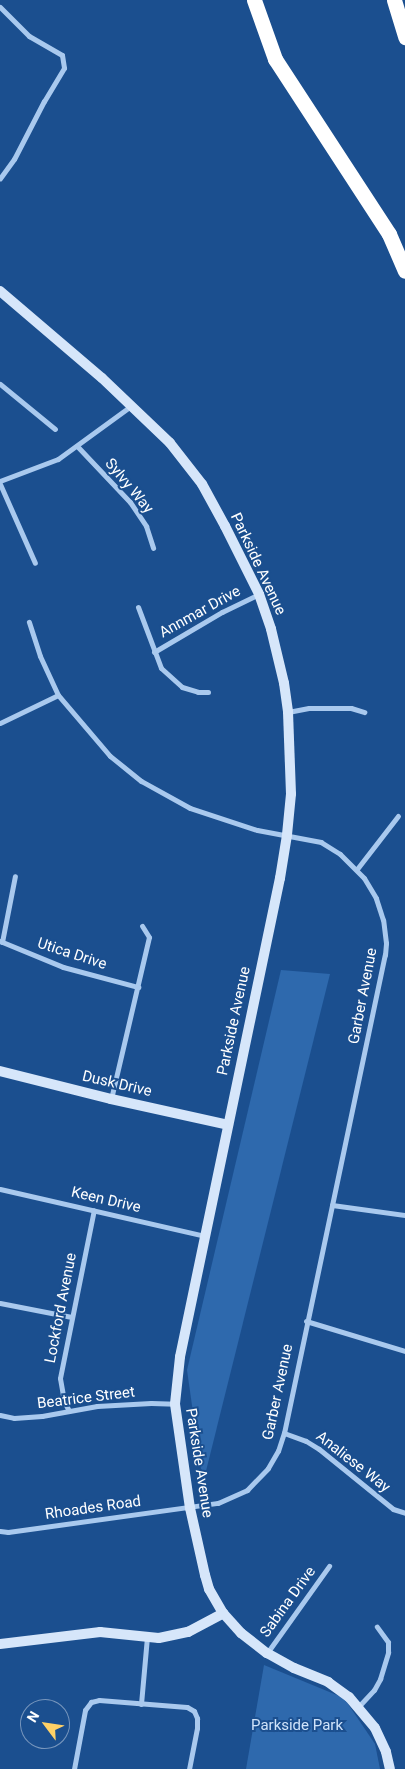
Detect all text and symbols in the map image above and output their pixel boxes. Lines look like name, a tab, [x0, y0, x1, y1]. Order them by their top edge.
street label: Sylvy Way	[101, 455, 157, 517]
street label: Parkside Avenue	[226, 510, 290, 618]
street label: Annmar Drive	[156, 582, 244, 642]
street label: Utica Drive	[35, 934, 109, 974]
street label: Garber Avenue	[345, 946, 381, 1046]
street label: Parkside Avenue	[214, 965, 254, 1077]
street label: Dusk Drive	[80, 1067, 154, 1101]
street label: Keen Drive	[69, 1183, 143, 1217]
street label: Lockford Avenue	[41, 1251, 81, 1365]
street label: Garber Avenue	[259, 1342, 297, 1442]
street label: Beatrice Street	[36, 1383, 136, 1413]
street label: Parkside Avenue	[181, 1407, 217, 1519]
street label: Analiese Way	[312, 1427, 394, 1497]
street label: Rhoades Road	[44, 1492, 142, 1524]
street label: Sabina Drive	[256, 1563, 320, 1641]
north arrow	[20, 1699, 70, 1749]
text: N	[24, 1708, 42, 1725]
park label: Parkside Park	[251, 1717, 343, 1735]

